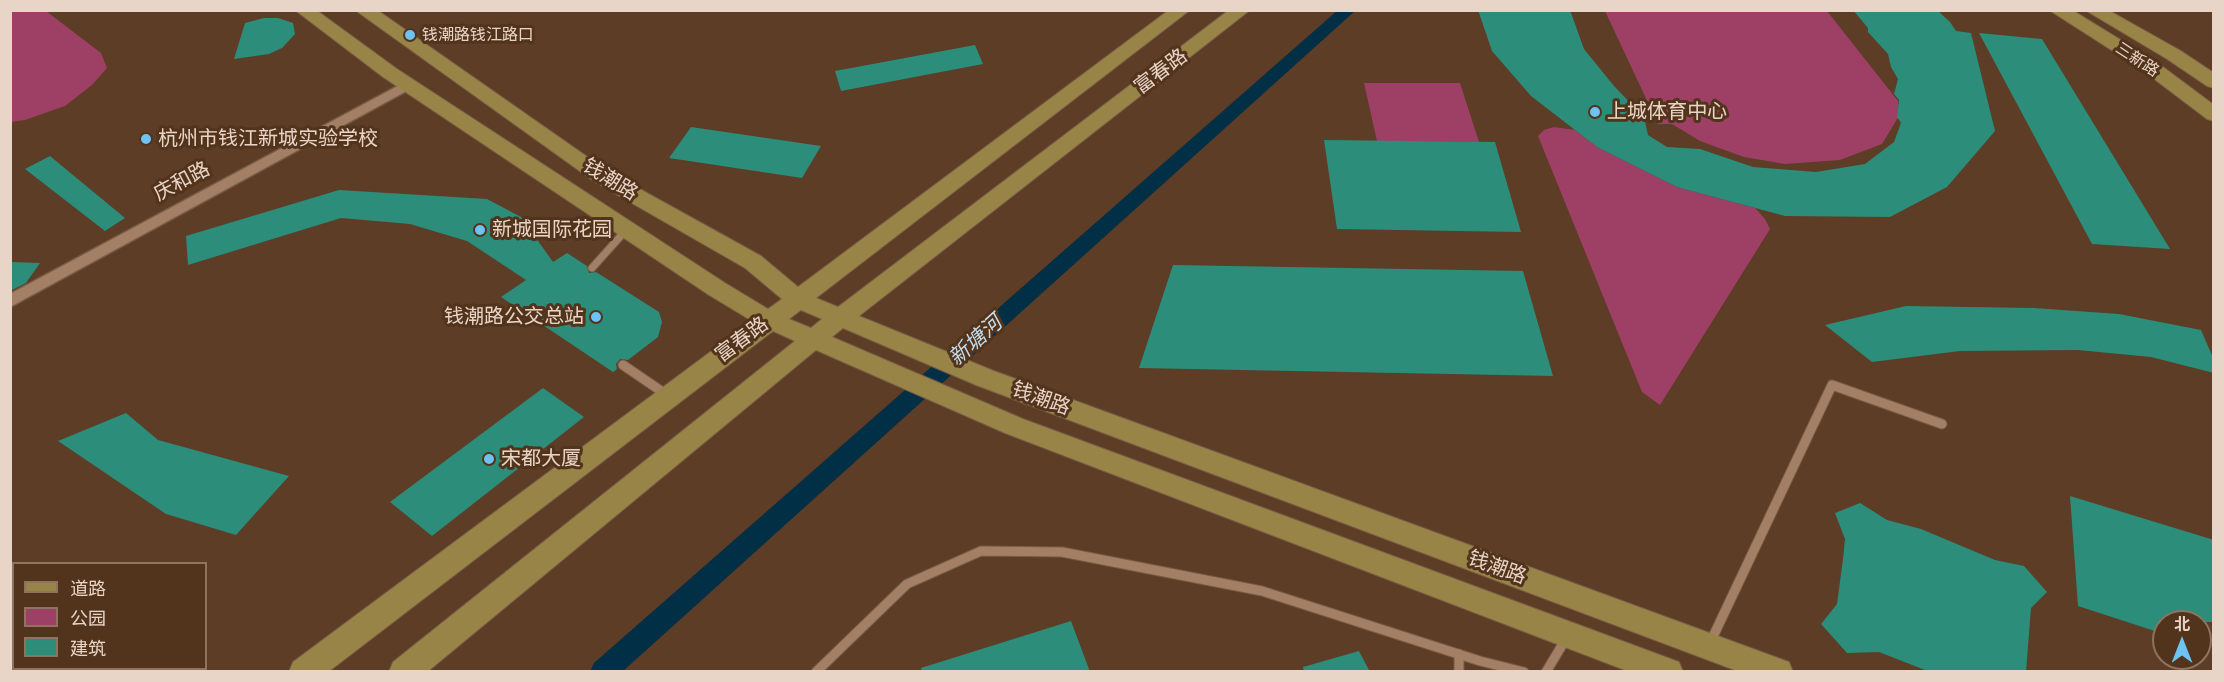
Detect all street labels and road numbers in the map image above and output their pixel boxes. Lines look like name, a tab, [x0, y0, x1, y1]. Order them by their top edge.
street label: 三新路	[2112, 39, 2162, 81]
street label: 富春路	[1130, 44, 1192, 100]
street label: 钱潮路	[578, 154, 642, 206]
street label: 庆和路	[150, 157, 214, 207]
street label: 富春路	[711, 312, 773, 368]
street label: 钱潮路	[1009, 377, 1073, 421]
street label: 钱潮路	[1465, 546, 1529, 590]

